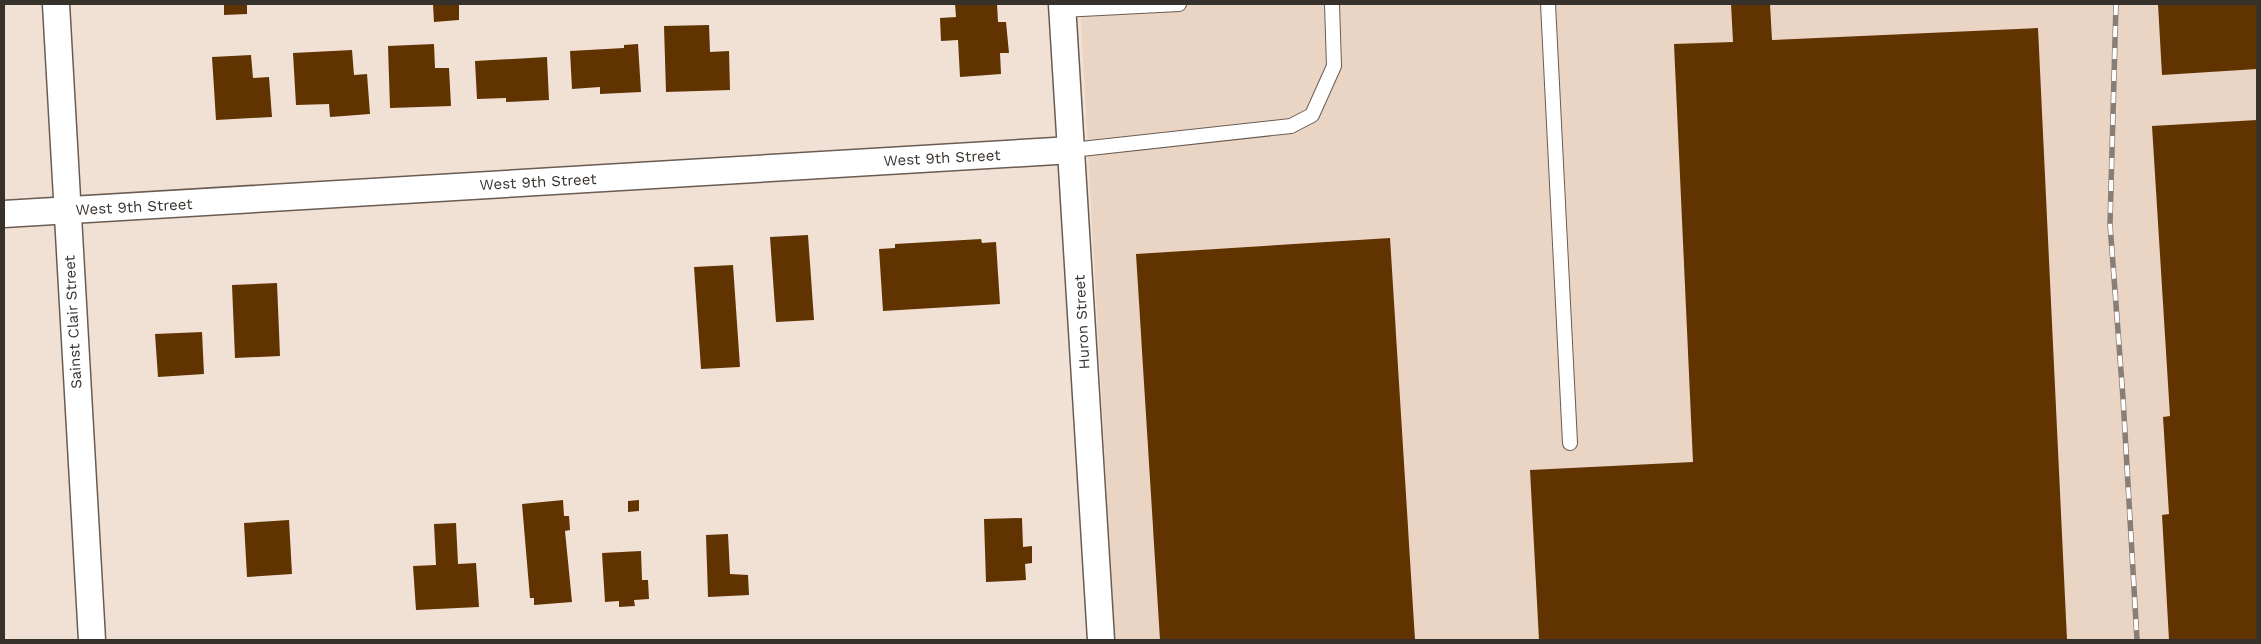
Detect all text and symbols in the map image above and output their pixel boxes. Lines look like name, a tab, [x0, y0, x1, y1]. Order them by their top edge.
street label: West 9th Street	[883, 146, 1002, 170]
street label: West 9th Street	[479, 170, 598, 194]
street label: West 9th Street	[75, 195, 194, 219]
street label: Sainst Clair Street	[60, 254, 85, 389]
street label: Huron Street	[1071, 274, 1093, 370]

